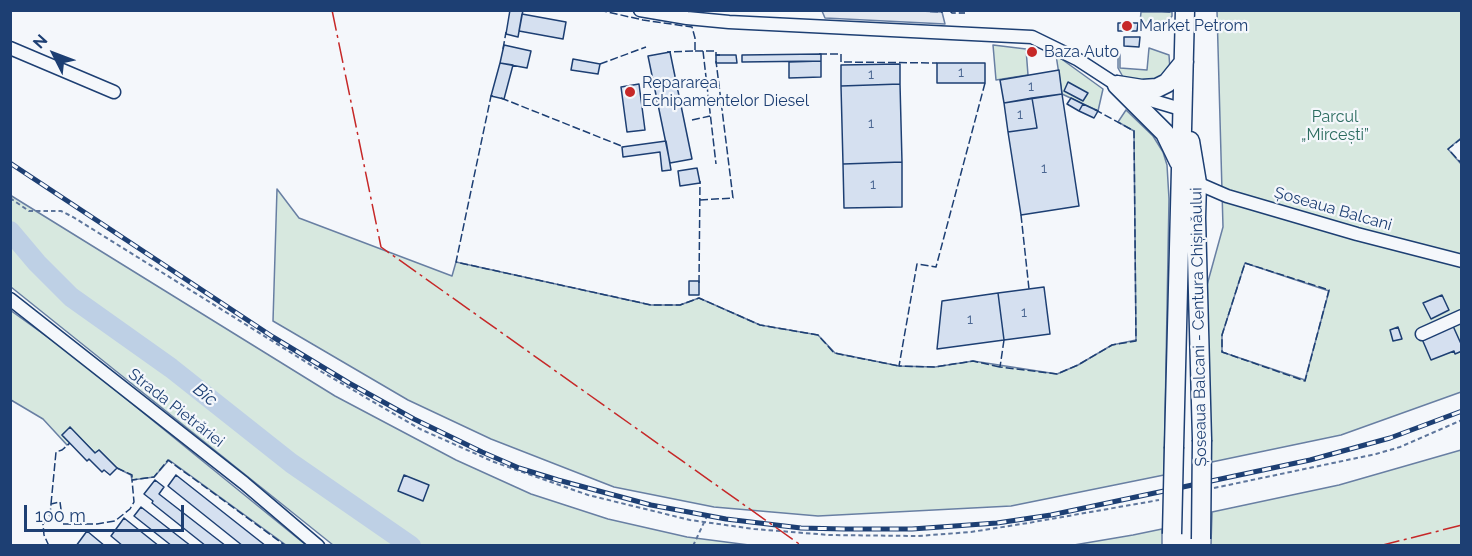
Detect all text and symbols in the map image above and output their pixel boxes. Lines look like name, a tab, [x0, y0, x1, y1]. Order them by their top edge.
place label: Market Petrom	[1139, 16, 1248, 36]
marker: Market Petrom	[1120, 19, 1134, 33]
north arrow	[24, 24, 84, 84]
text: N	[29, 31, 51, 53]
place label: Baza Auto	[1044, 42, 1119, 62]
marker: Baza Auto	[1025, 45, 1039, 59]
house number: 1	[958, 65, 964, 81]
house number: 1	[868, 67, 874, 83]
place label: Repararea Echipamentelor Diesel	[642, 73, 809, 111]
house number: 1	[1028, 79, 1034, 95]
marker: Repararea Echipamentelor Diesel	[623, 85, 637, 99]
house number: 1	[1017, 107, 1023, 123]
park label: Parcul „Mircești”	[1301, 107, 1369, 145]
house number: 1	[868, 116, 874, 132]
house number: 1	[1041, 161, 1047, 177]
house number: 1	[870, 177, 876, 193]
street label: Șoseaua Balcani	[1272, 183, 1394, 235]
street label: Șoseaua Balcani - Centura Chișinăului	[1187, 187, 1211, 467]
house number: 1	[1021, 305, 1027, 321]
house number: 1	[967, 312, 973, 328]
street label: Strada Pietrăriei	[124, 365, 228, 451]
water label: Bîc	[189, 379, 221, 411]
scale bar	[27, 493, 188, 531]
text: 100 m	[35, 505, 86, 526]

